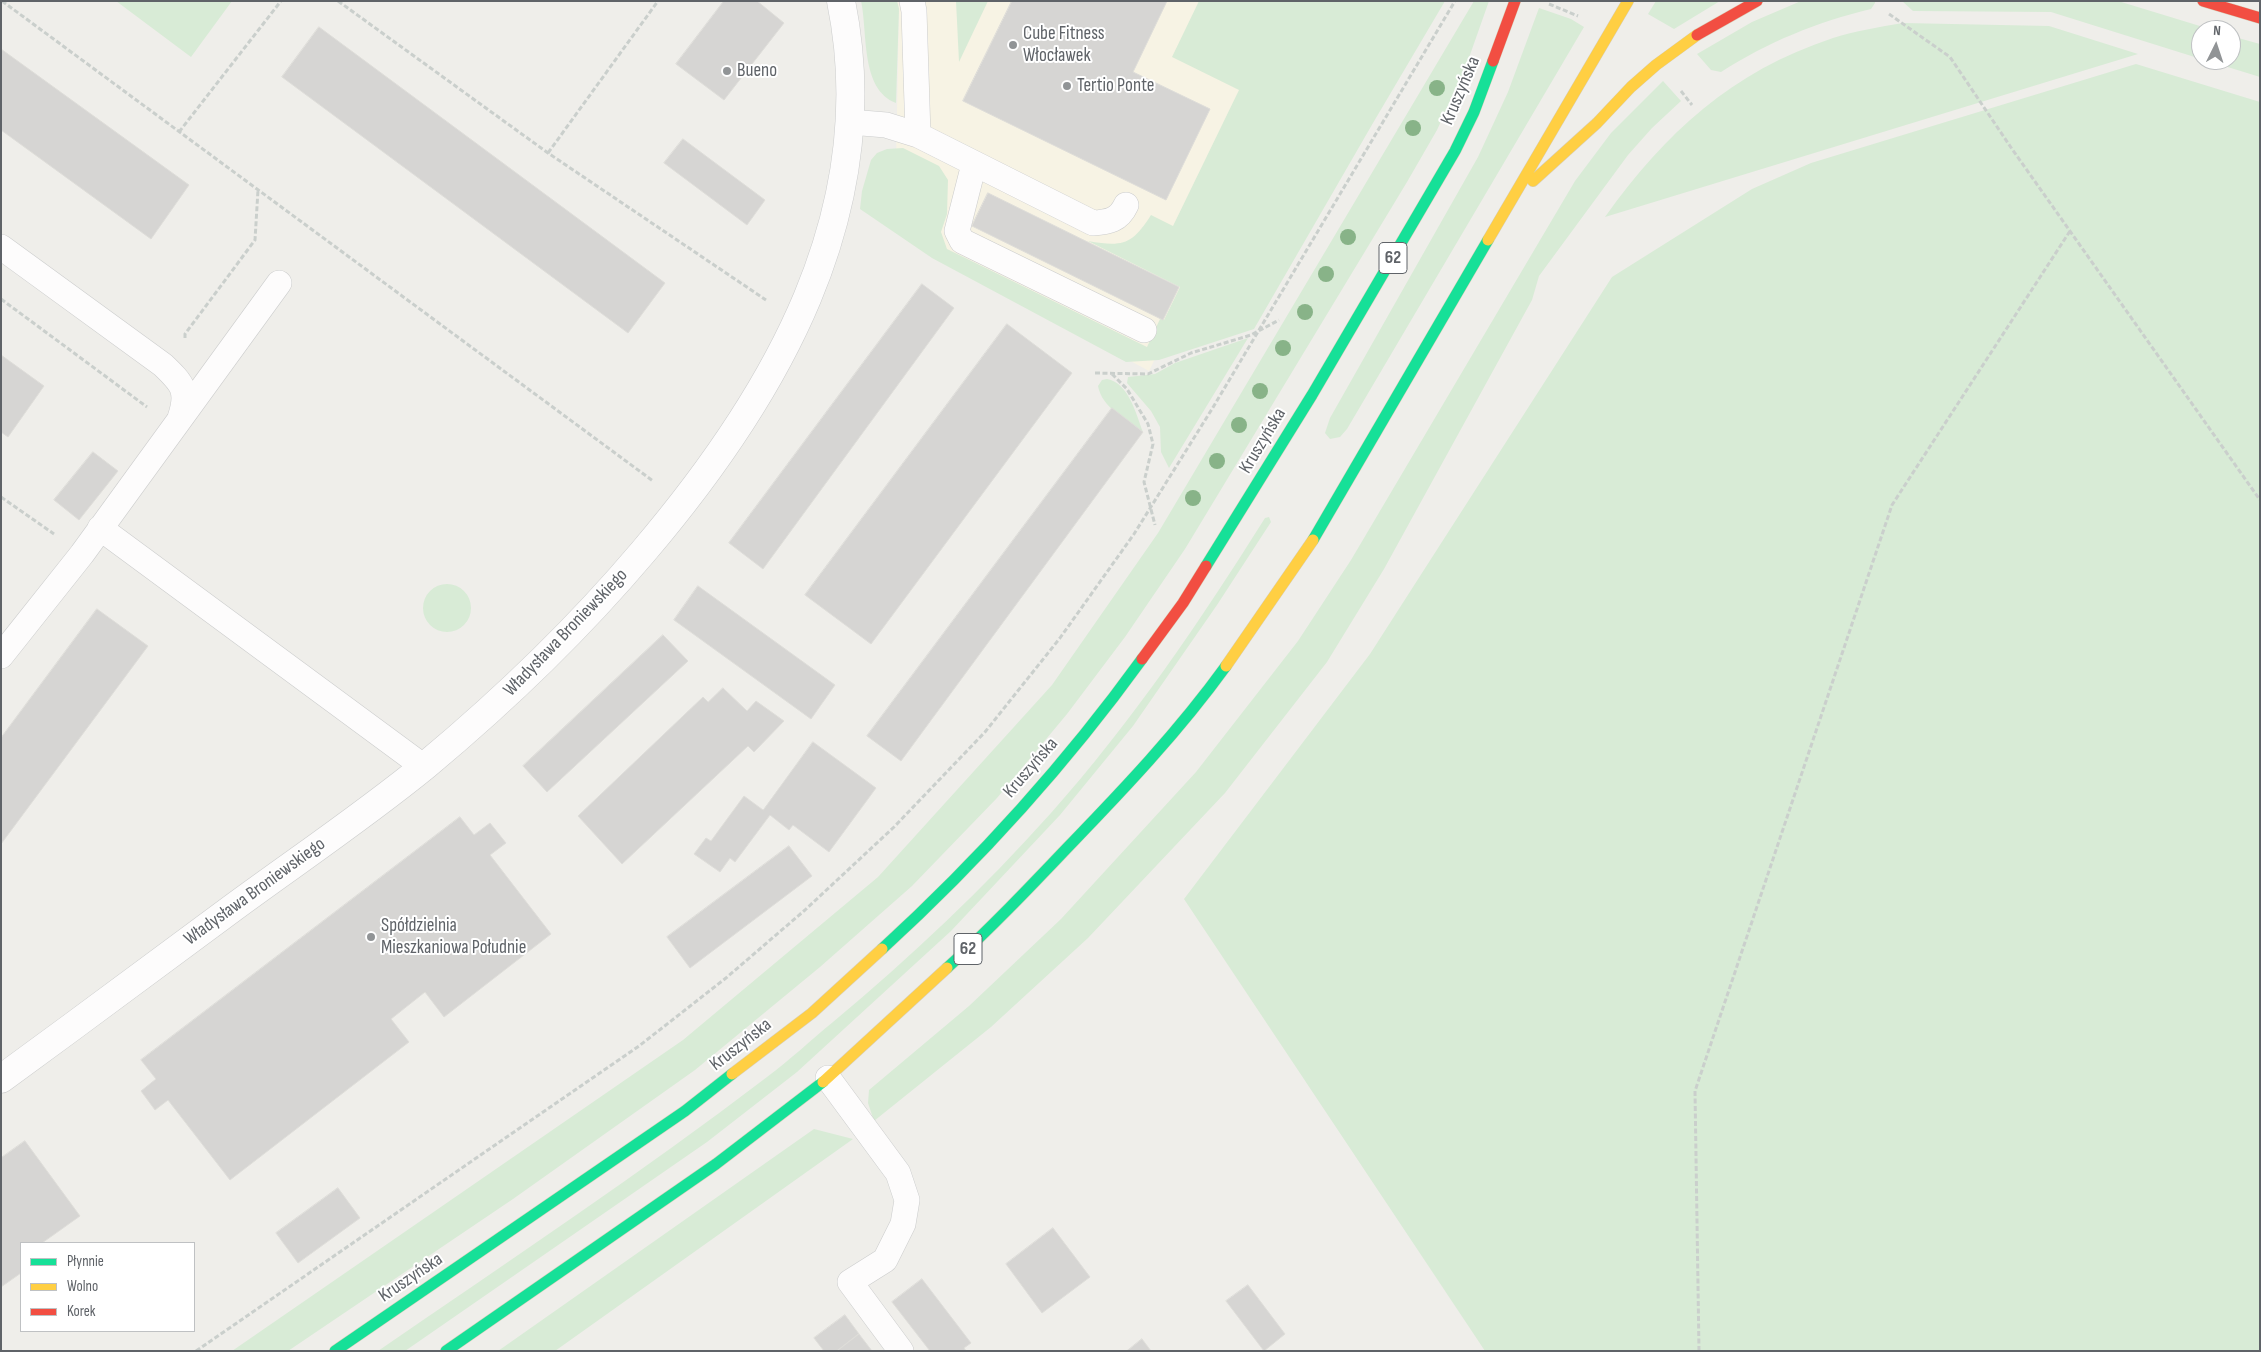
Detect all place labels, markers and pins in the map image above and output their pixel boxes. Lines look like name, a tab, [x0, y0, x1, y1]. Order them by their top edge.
place label: Cube Fitness Włocławek	[1023, 23, 1105, 67]
marker: Cube Fitness Włocławek	[1007, 39, 1019, 51]
place label: Bueno	[737, 60, 777, 82]
marker: Bueno	[721, 65, 733, 77]
place label: Tertio Ponte	[1077, 75, 1154, 97]
marker: Tertio Ponte	[1061, 80, 1073, 92]
place label: Spółdzielnia Mieszkaniowa Południe	[381, 915, 526, 959]
marker: Spółdzielnia Mieszkaniowa Południe	[365, 931, 377, 943]

